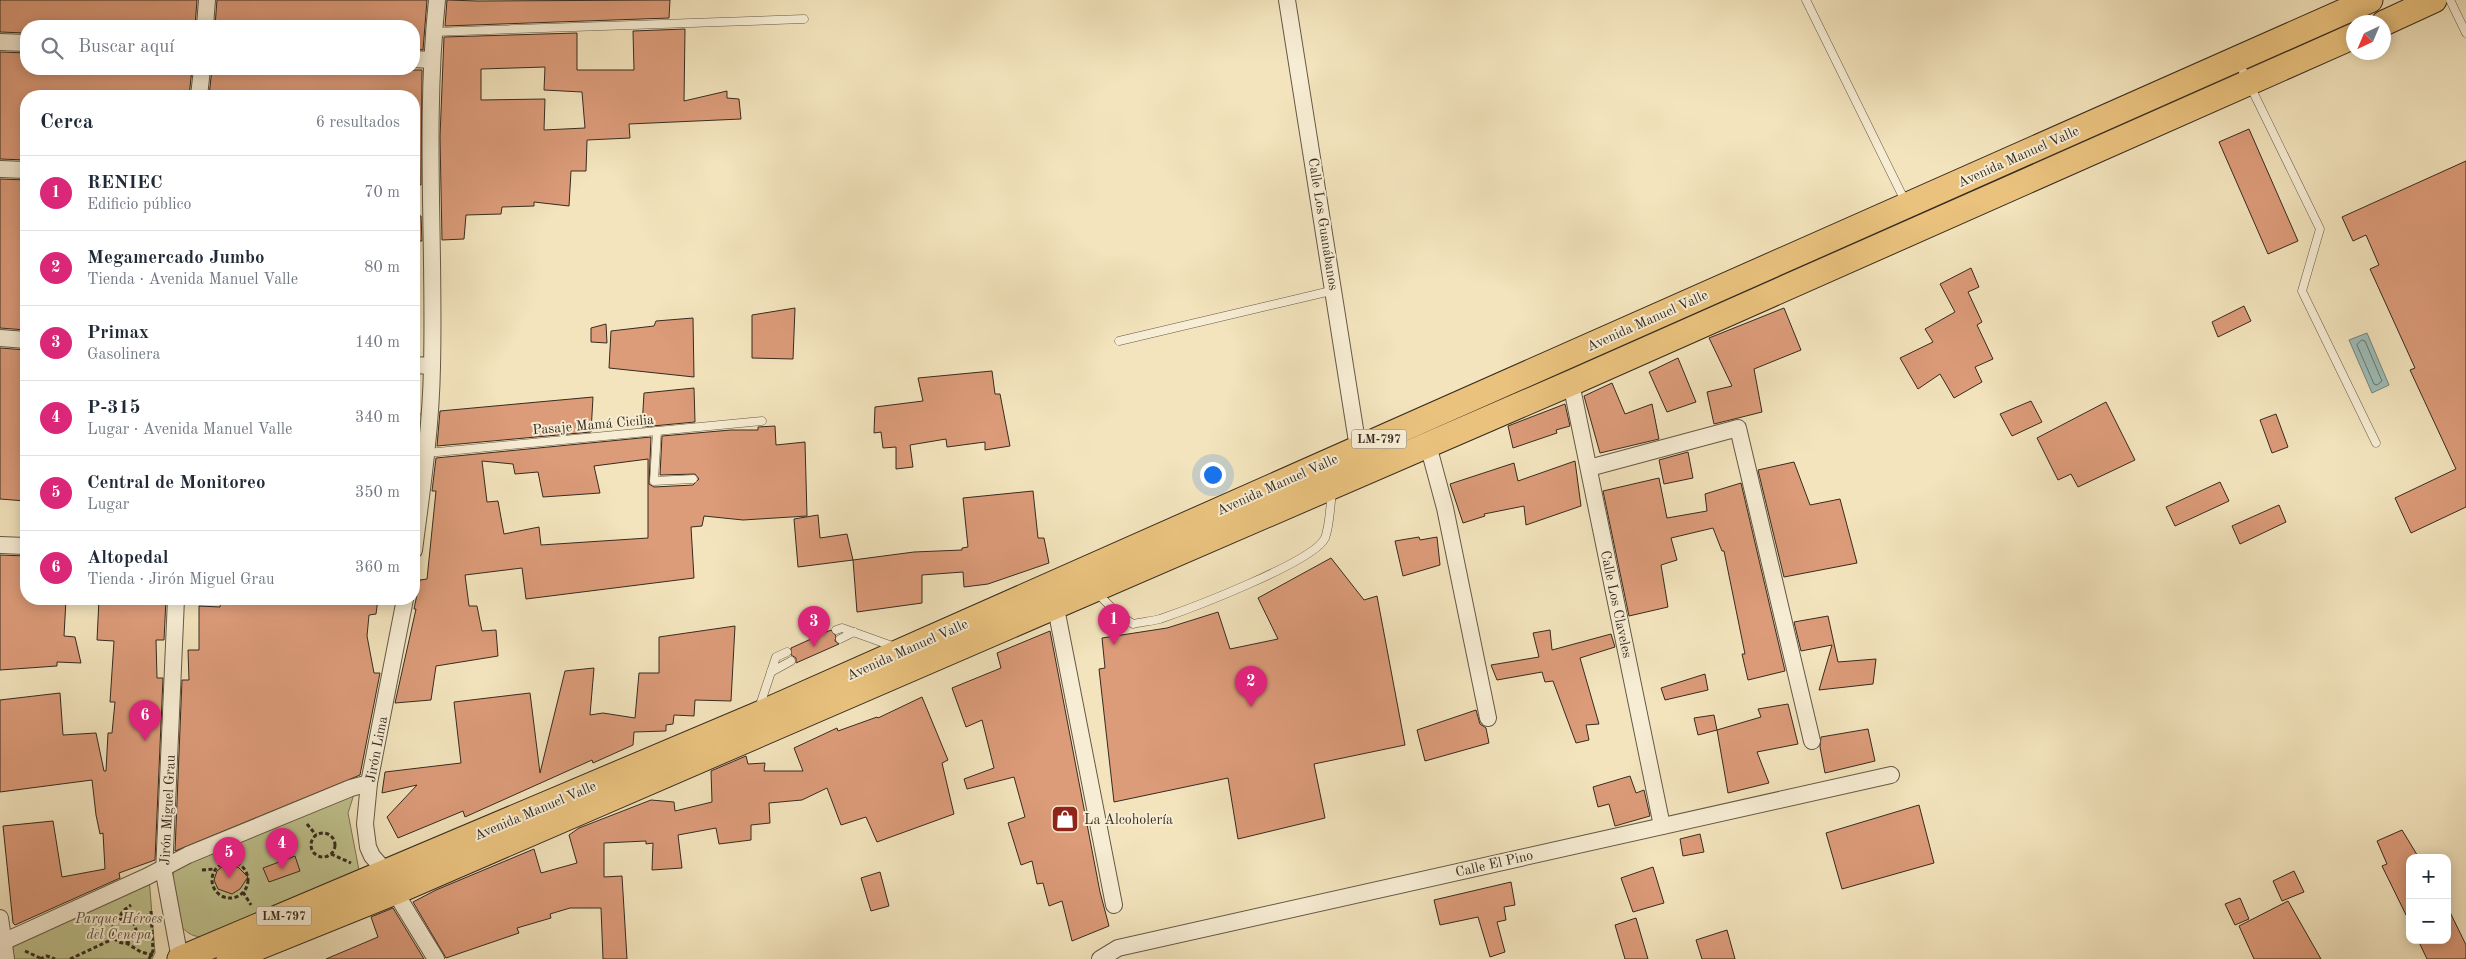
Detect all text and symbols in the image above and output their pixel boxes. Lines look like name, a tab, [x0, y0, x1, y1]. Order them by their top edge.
north arrow	[2346, 15, 2391, 60]
search box	[20, 20, 420, 75]
icon: search	[38, 34, 66, 62]
text: Buscar aquí	[78, 38, 174, 57]
text: Cerca	[40, 112, 93, 133]
text: 6 resultados	[316, 115, 400, 131]
street label: Avenida Manuel Valle	[1956, 124, 2081, 190]
street label: Calle Los Guanábanos	[1306, 157, 1340, 292]
text: RENIEC	[87, 174, 163, 193]
text: 1	[51, 185, 61, 201]
text: 70 m	[364, 185, 400, 201]
text: Edificio público	[87, 197, 191, 213]
text: Megamercado Jumbo	[87, 249, 265, 268]
text: 2	[51, 260, 61, 276]
text: 80 m	[364, 260, 400, 276]
text: Tienda · Avenida Manuel Valle	[87, 272, 298, 288]
street label: Avenida Manuel Valle	[1585, 288, 1710, 354]
text: Primax	[87, 324, 149, 343]
text: 3	[51, 335, 61, 351]
text: 140 m	[355, 335, 400, 351]
text: Gasolinera	[87, 347, 160, 363]
text: P-315	[87, 399, 140, 418]
text: 4	[51, 410, 61, 426]
text: 340 m	[355, 410, 400, 426]
street label: Pasaje Mamá Cicilia	[532, 413, 654, 437]
text: Lugar · Avenida Manuel Valle	[87, 422, 292, 438]
road number: LM-797	[1352, 429, 1406, 448]
street label: Avenida Manuel Valle	[1215, 452, 1340, 518]
your location	[1200, 462, 1226, 488]
text: Central de Monitoreo	[87, 474, 266, 493]
text: 5	[51, 485, 61, 501]
text: 350 m	[355, 485, 400, 501]
text: Lugar	[87, 497, 129, 513]
text: Altopedal	[87, 549, 169, 568]
street label: Calle Los Claveles	[1598, 549, 1634, 659]
text: 6	[51, 560, 61, 576]
text: 360 m	[355, 560, 400, 576]
text: Tienda · Jirón Miguel Grau	[87, 572, 275, 588]
pin: 1	[1098, 604, 1130, 645]
pin: 3	[798, 606, 830, 647]
street label: Avenida Manuel Valle	[845, 617, 970, 683]
pin: 2	[1235, 666, 1267, 707]
pin: 6	[129, 700, 161, 741]
street label: Jirón Lima	[364, 715, 390, 783]
street label: Jirón Miguel Grau	[158, 754, 178, 866]
street label: Avenida Manuel Valle	[472, 779, 598, 843]
shop icon: La Alcoholería	[1050, 804, 1080, 834]
place label: La Alcoholería	[1084, 813, 1173, 827]
pin: 4	[266, 828, 298, 869]
pin: 5	[213, 837, 245, 878]
street label: Calle El Pino	[1454, 848, 1535, 880]
map controls	[2406, 854, 2451, 944]
button: +	[2406, 854, 2451, 899]
button: −	[2406, 899, 2451, 944]
road number: LM-797	[256, 906, 312, 926]
park label: Parque Héroes del Cenepa	[74, 912, 163, 943]

